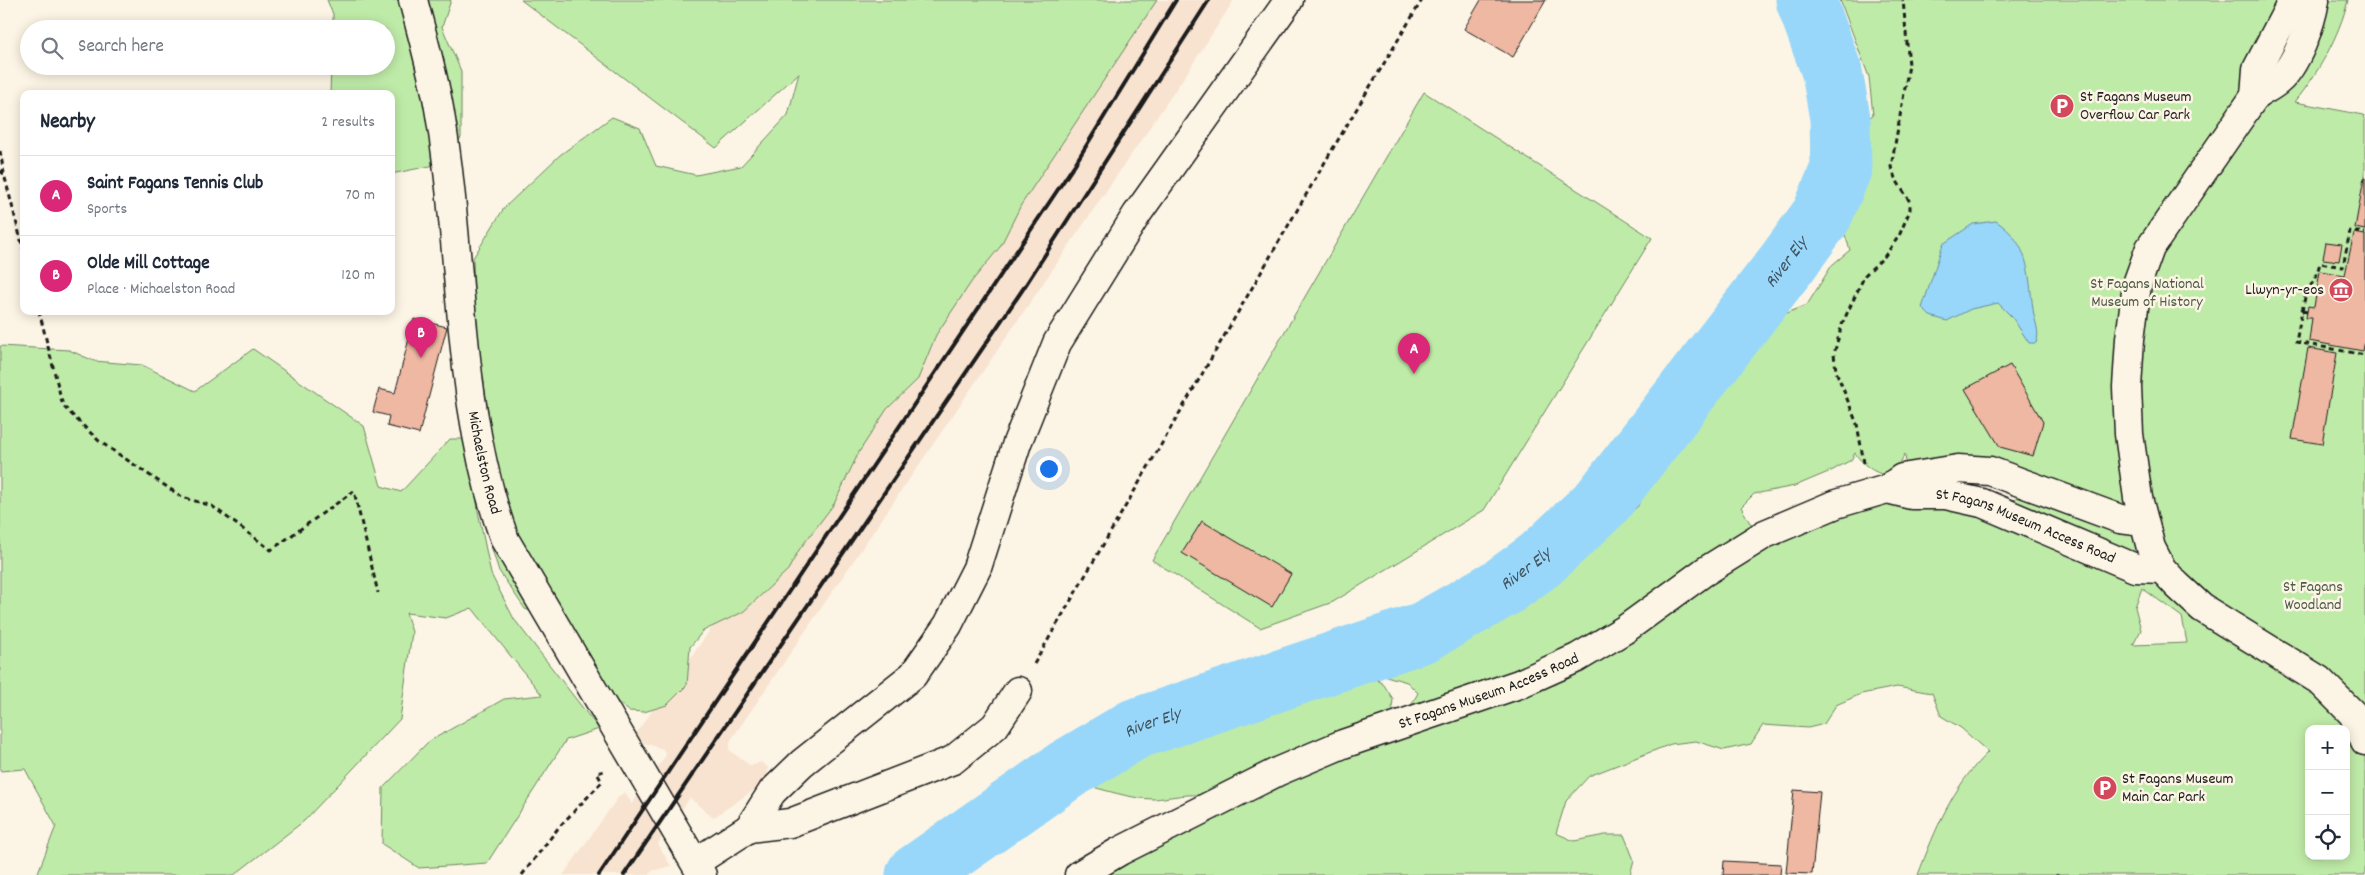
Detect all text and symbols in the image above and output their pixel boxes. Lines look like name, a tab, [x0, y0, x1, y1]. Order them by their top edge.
search box	[20, 20, 395, 75]
icon: search	[38, 34, 66, 62]
text: Search here	[78, 34, 164, 61]
place label: St Fagans Museum Overflow Car Park	[2080, 86, 2192, 127]
parking icon: St Fagans Museum Overflow Car Park	[2049, 93, 2075, 119]
text: Nearby	[40, 108, 95, 138]
text: 2 results	[321, 111, 375, 134]
text: Saint Fagans Tennis Club	[87, 171, 263, 198]
text: A	[52, 184, 60, 207]
text: 70 m	[345, 184, 375, 207]
text: Sports	[87, 198, 127, 221]
water label: River Ely	[1759, 230, 1816, 294]
text: Olde Mill Cottage	[87, 251, 210, 278]
text: B	[52, 264, 60, 287]
text: 120 m	[341, 264, 375, 287]
park label: St Fagans National Museum of History	[2090, 273, 2204, 314]
museum icon: Llwyn-yr-eos	[2328, 277, 2354, 303]
text: Place · Michaelston Road	[87, 278, 235, 301]
place label: Llwyn-yr-eos	[2245, 279, 2324, 302]
pin: B	[405, 317, 437, 358]
pin: A	[1398, 333, 1430, 374]
street label: Michaelston Road	[462, 409, 507, 517]
your location	[1036, 456, 1062, 482]
street label: St Fagans Museum Access Road	[1936, 484, 2119, 570]
water label: River Ely	[1495, 541, 1559, 597]
park label: St Fagans Woodland	[2283, 576, 2343, 617]
street label: St Fagans Museum Access Road	[1396, 647, 1583, 736]
water label: River Ely	[1120, 701, 1187, 745]
map controls	[2305, 725, 2350, 860]
button: +	[2305, 725, 2350, 770]
place label: St Fagans Museum Main Car Park	[2122, 768, 2234, 809]
button: −	[2305, 770, 2350, 815]
parking icon: St Fagans Museum Main Car Park	[2092, 775, 2118, 801]
button: locate	[2305, 815, 2350, 860]

